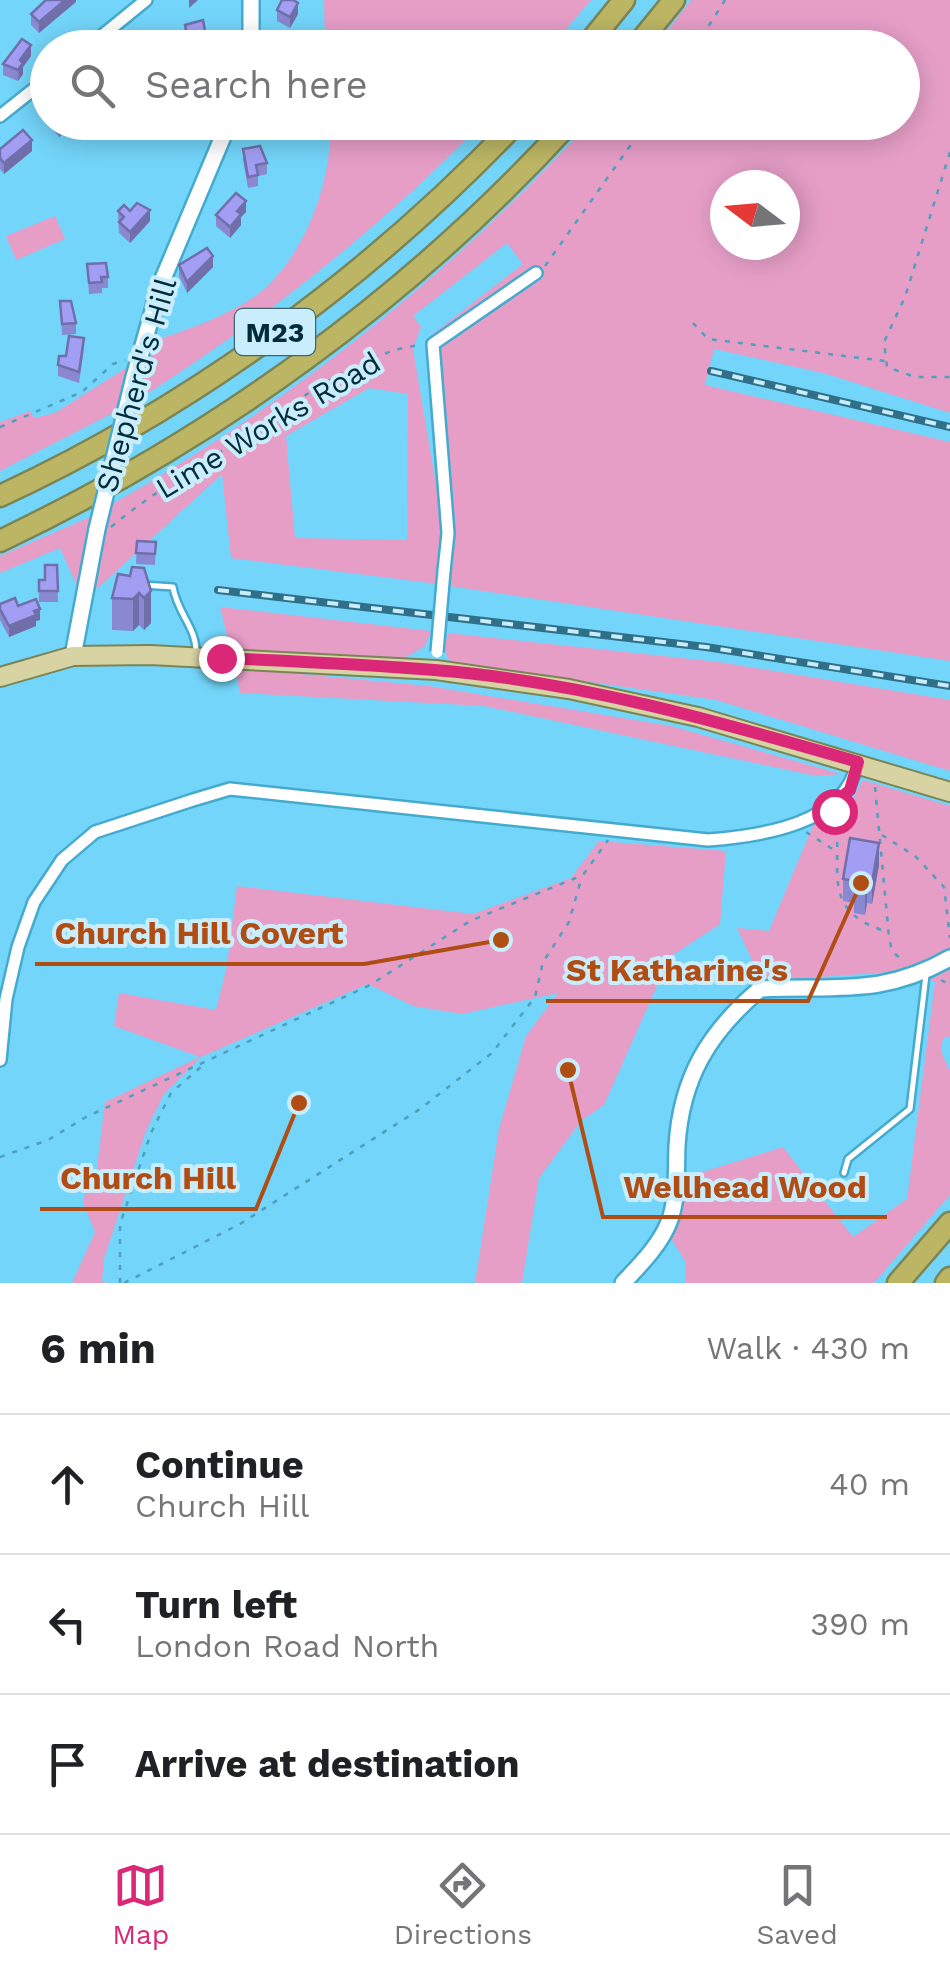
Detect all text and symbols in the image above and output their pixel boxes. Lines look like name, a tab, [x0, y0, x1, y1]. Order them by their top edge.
search box	[30, 30, 920, 140]
icon: search	[65, 58, 120, 113]
text: Search here	[145, 63, 368, 107]
north arrow	[710, 170, 800, 260]
street label: Shepherd's Hill	[89, 274, 183, 496]
road number: M23	[235, 309, 315, 355]
street label: Lime Works Road	[150, 344, 386, 506]
route end	[199, 636, 245, 682]
route start	[812, 789, 858, 835]
callout: Church Hill Covert	[35, 902, 364, 964]
text: Church Hill Covert	[54, 914, 344, 952]
callout: St Katharine's	[546, 939, 808, 1001]
text: St Katharine's	[566, 951, 788, 989]
callout: Church Hill	[40, 1147, 256, 1209]
callout: Wellhead Wood	[603, 1155, 887, 1217]
text: Church Hill	[60, 1159, 237, 1197]
text: Wellhead Wood	[623, 1168, 867, 1206]
text: 6 min	[40, 1324, 156, 1373]
text: Walk · 430 m	[707, 1329, 910, 1367]
text: Continue	[135, 1443, 304, 1487]
icon: ahead	[40, 1457, 95, 1512]
text: 40 m	[829, 1465, 910, 1503]
text: Church Hill	[135, 1487, 309, 1525]
text: Turn left	[135, 1583, 297, 1627]
icon: left	[40, 1597, 95, 1652]
text: 390 m	[810, 1605, 910, 1643]
text: London Road North	[135, 1627, 439, 1665]
icon: arrive	[40, 1737, 95, 1792]
text: Arrive at destination	[135, 1742, 520, 1786]
tab: Map	[112, 1858, 169, 1951]
tab: Directions	[394, 1858, 532, 1951]
tab: Saved	[756, 1858, 838, 1951]

